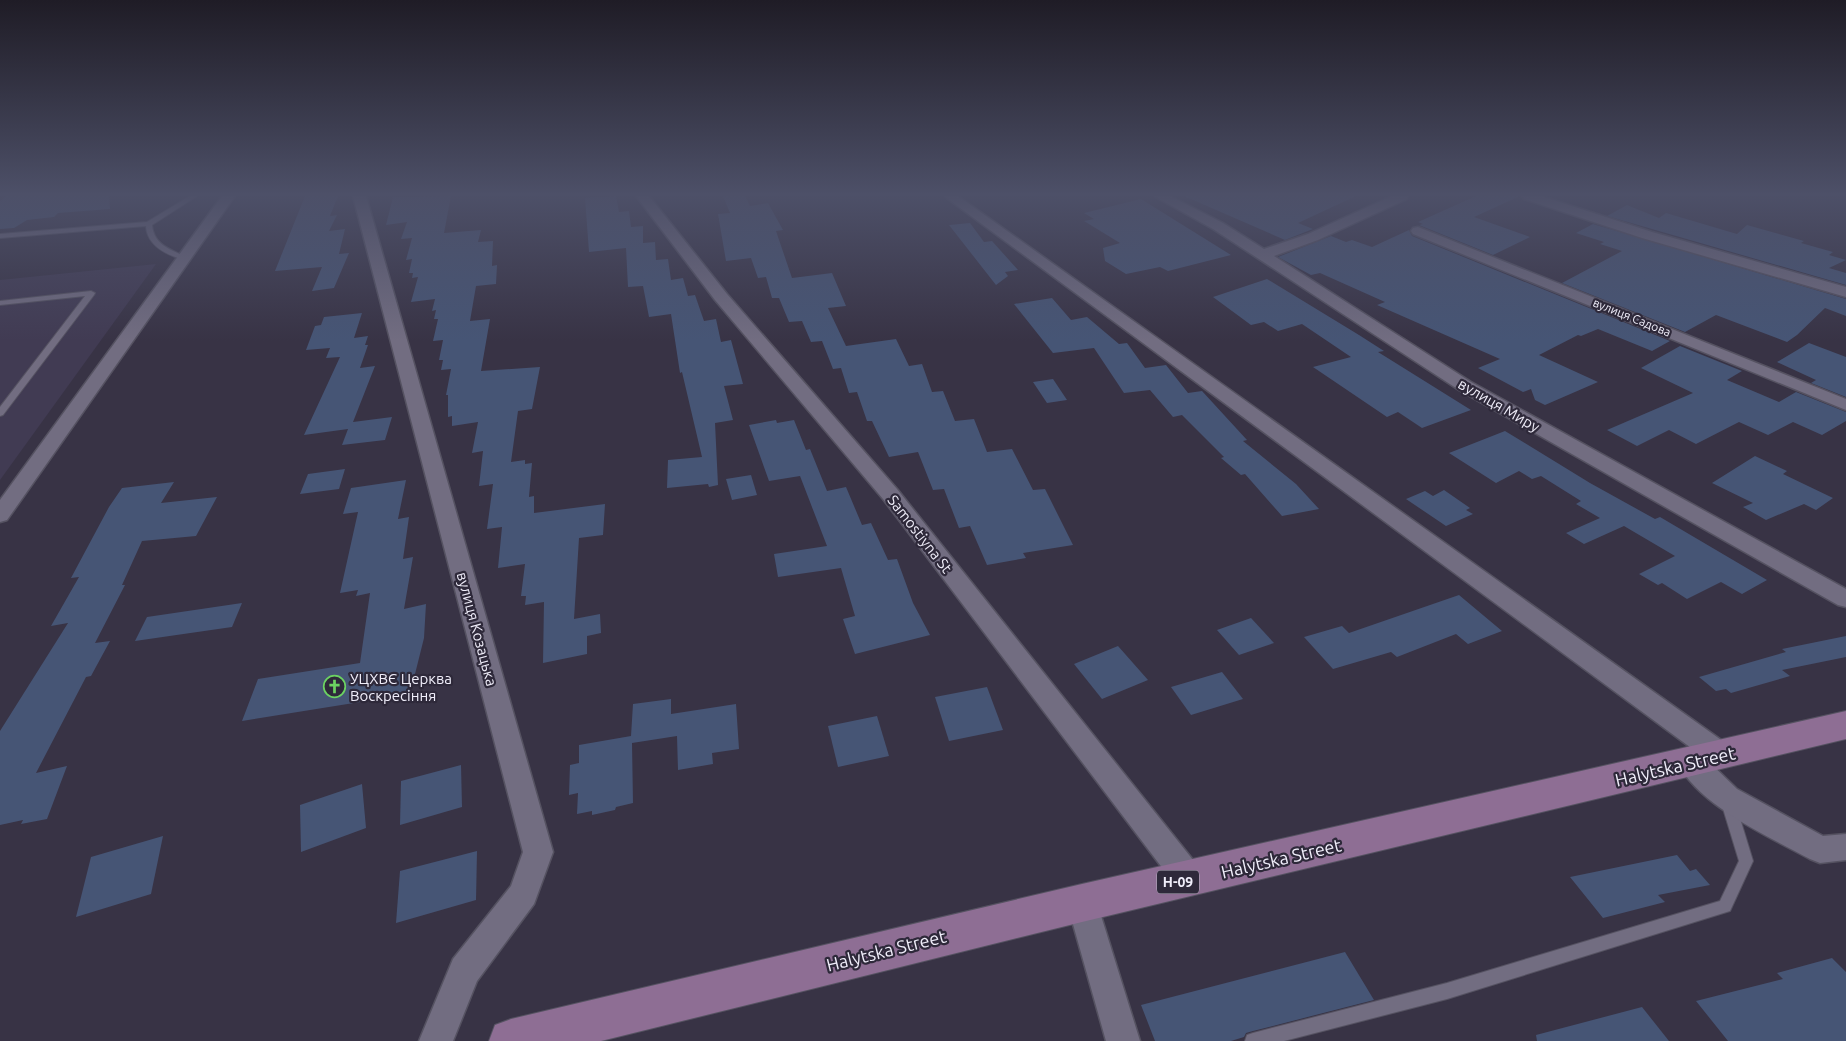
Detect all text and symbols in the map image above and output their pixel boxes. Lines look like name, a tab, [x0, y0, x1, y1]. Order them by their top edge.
street label: вулиця Садова	[1591, 295, 1673, 339]
street label: вулиця Миру	[1455, 375, 1543, 435]
street label: Samostiyna St	[884, 492, 956, 576]
street label: вулиця Козацька	[454, 570, 500, 688]
place label: УЦХВЄ Церква Воскресіння	[350, 670, 452, 704]
church icon: УЦХВЄ Церква Воскресіння	[322, 675, 346, 699]
street label: Halytska Street	[1613, 742, 1737, 790]
street label: Halytska Street	[1219, 834, 1343, 882]
road number: Н-09	[1157, 870, 1199, 894]
street label: Halytska Street	[824, 925, 948, 975]

